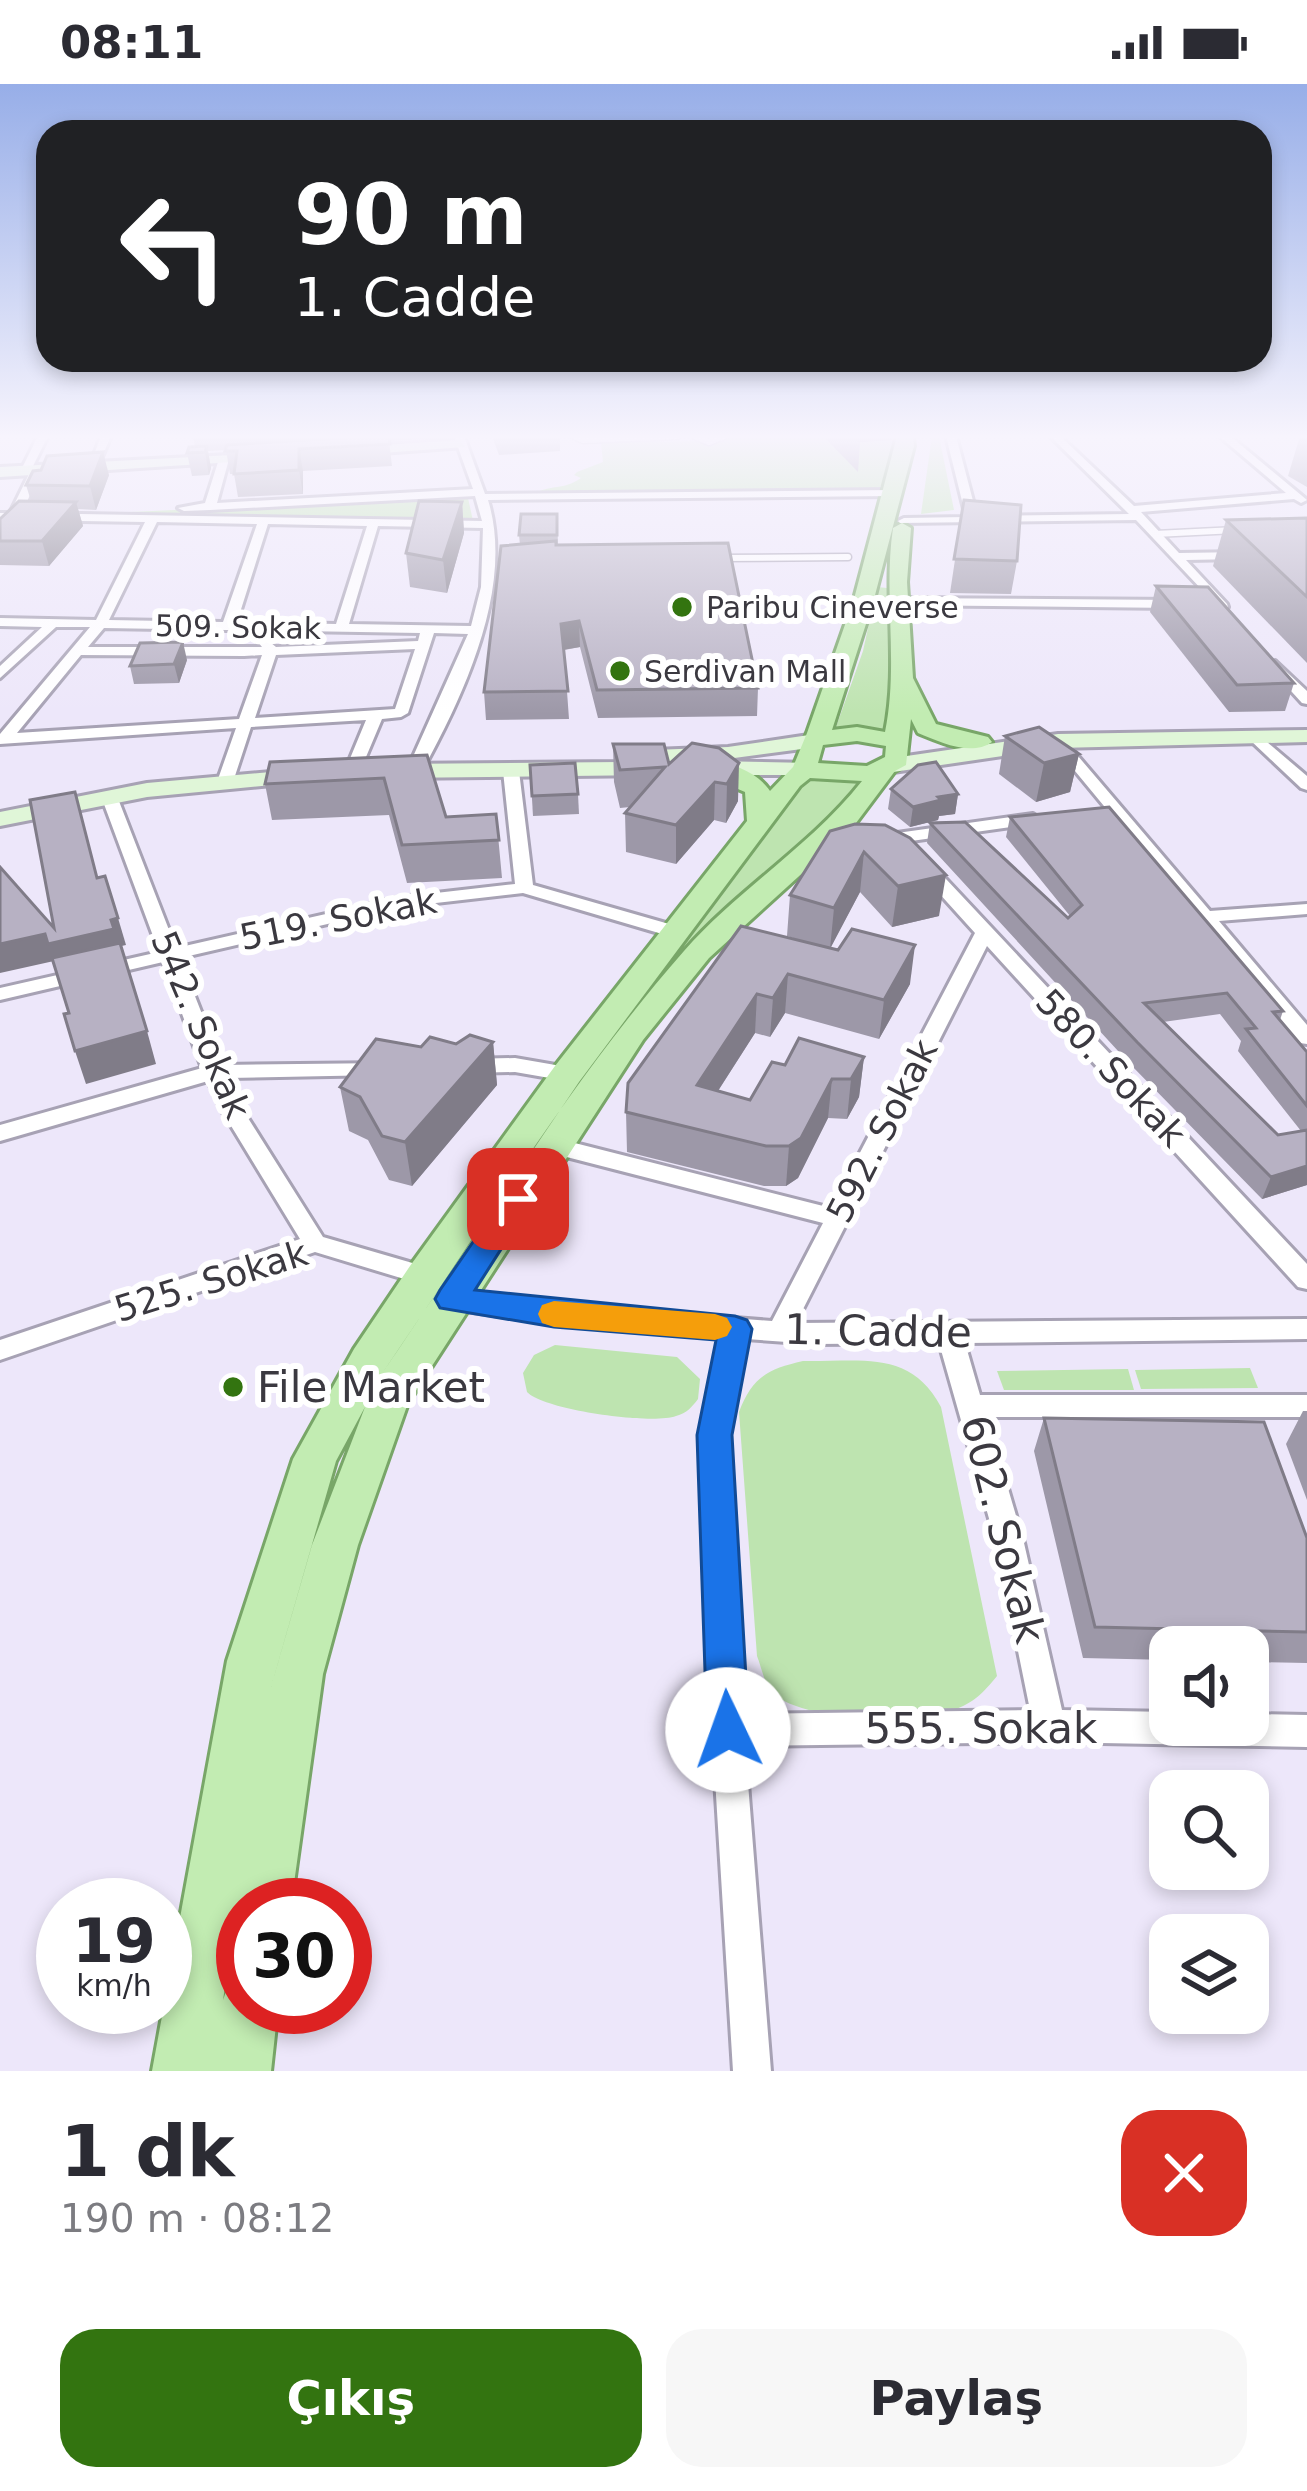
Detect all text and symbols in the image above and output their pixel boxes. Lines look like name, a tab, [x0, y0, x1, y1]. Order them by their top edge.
text: 08:11	[60, 16, 203, 69]
text: 90 m	[294, 166, 528, 264]
icon: left	[96, 168, 252, 324]
text: 1. Cadde	[294, 266, 535, 329]
place label: Paribu Cineverse	[706, 590, 959, 625]
marker: Paribu Cineverse	[669, 594, 695, 620]
street label: 509. Sokak	[155, 608, 322, 646]
place label: Serdivan Mall	[644, 654, 846, 689]
marker: Serdivan Mall	[607, 658, 633, 684]
street label: 519. Sokak	[236, 880, 440, 958]
street label: 542. Sokak	[143, 925, 259, 1125]
street label: 580. Sokak	[1028, 981, 1194, 1155]
street label: 592. Sokak	[818, 1033, 946, 1229]
pin	[467, 1148, 569, 1250]
icon: arrive	[485, 1166, 551, 1232]
street label: 525. Sokak	[110, 1232, 313, 1330]
street label: 1. Cadde	[784, 1305, 972, 1357]
place label: File Market	[257, 1363, 485, 1412]
marker: File Market	[220, 1374, 246, 1400]
street label: 602. Sokak	[951, 1410, 1055, 1649]
map controls	[1149, 1626, 1269, 2034]
button: sound	[1149, 1626, 1269, 1746]
position arrow	[665, 1667, 791, 1793]
street label: 555. Sokak	[865, 1704, 1098, 1753]
button: search	[1149, 1770, 1269, 1890]
speed limit sign: 30	[216, 1878, 372, 2034]
text: 19	[72, 1906, 156, 1976]
button: layers	[1149, 1914, 1269, 2034]
text: km/h	[76, 1968, 152, 2003]
text: 1 dk	[60, 2109, 235, 2193]
button: close	[1121, 2110, 1247, 2236]
text: 190 m · 08:12	[60, 2196, 334, 2241]
button: Çıkış	[60, 2329, 642, 2467]
button: Paylaş	[666, 2329, 1247, 2467]

